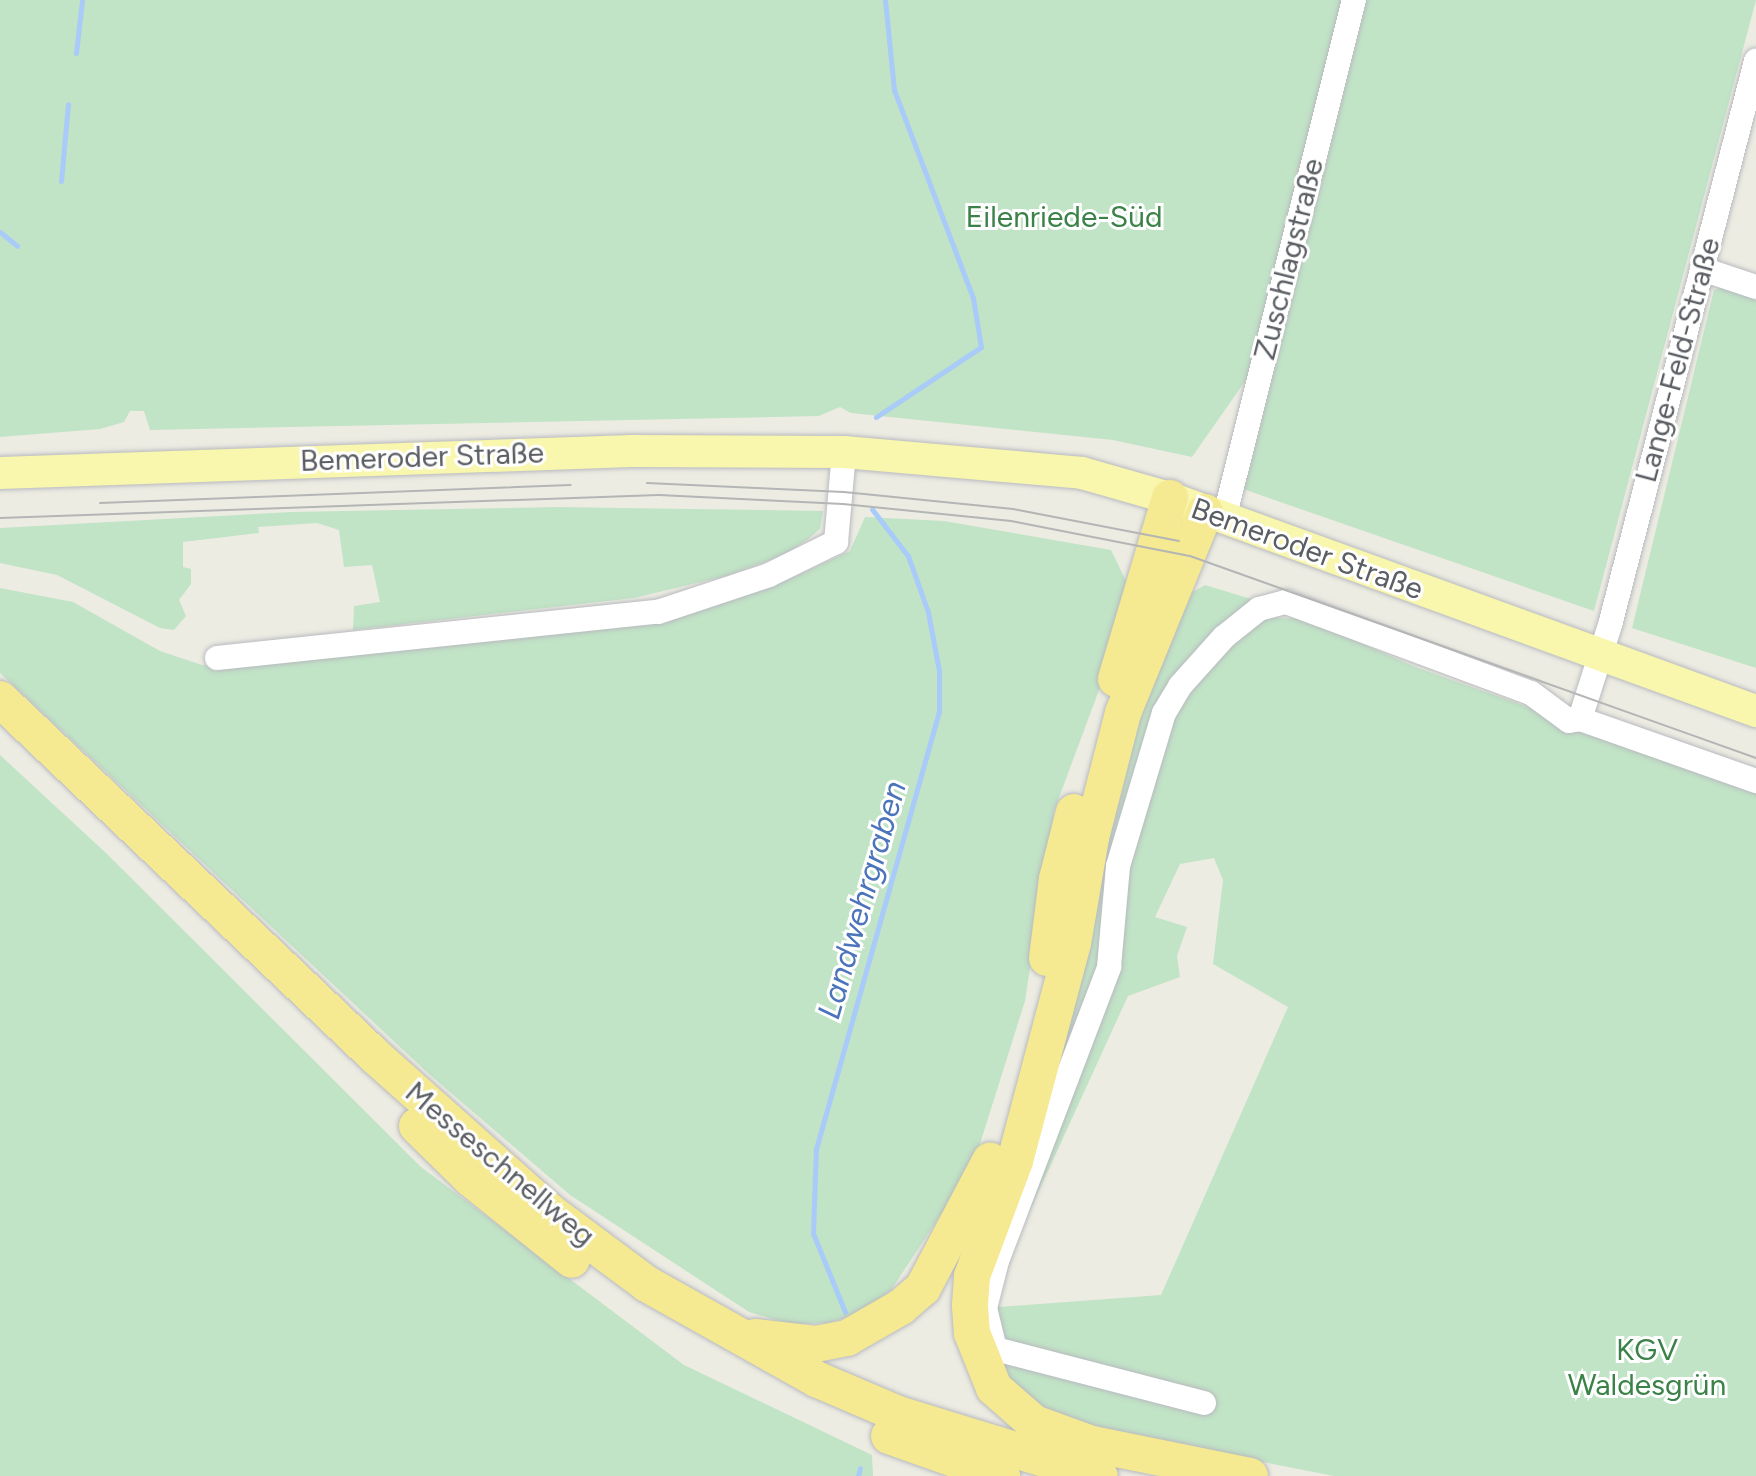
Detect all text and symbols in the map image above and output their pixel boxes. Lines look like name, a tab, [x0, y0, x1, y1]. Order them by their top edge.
street label: Zuschlagstraße	[1247, 154, 1331, 364]
park label: Eilenriede-Süd	[965, 199, 1163, 235]
street label: Lange-Feld-Straße	[1628, 234, 1728, 486]
street label: Bemeroder Straße	[299, 435, 545, 479]
street label: Bemeroder Straße	[1186, 490, 1428, 608]
water label: Landwehrgraben	[810, 777, 914, 1023]
street label: Messeschnellweg	[398, 1074, 602, 1254]
park label: KGV Waldesgrün	[1568, 1332, 1726, 1402]

